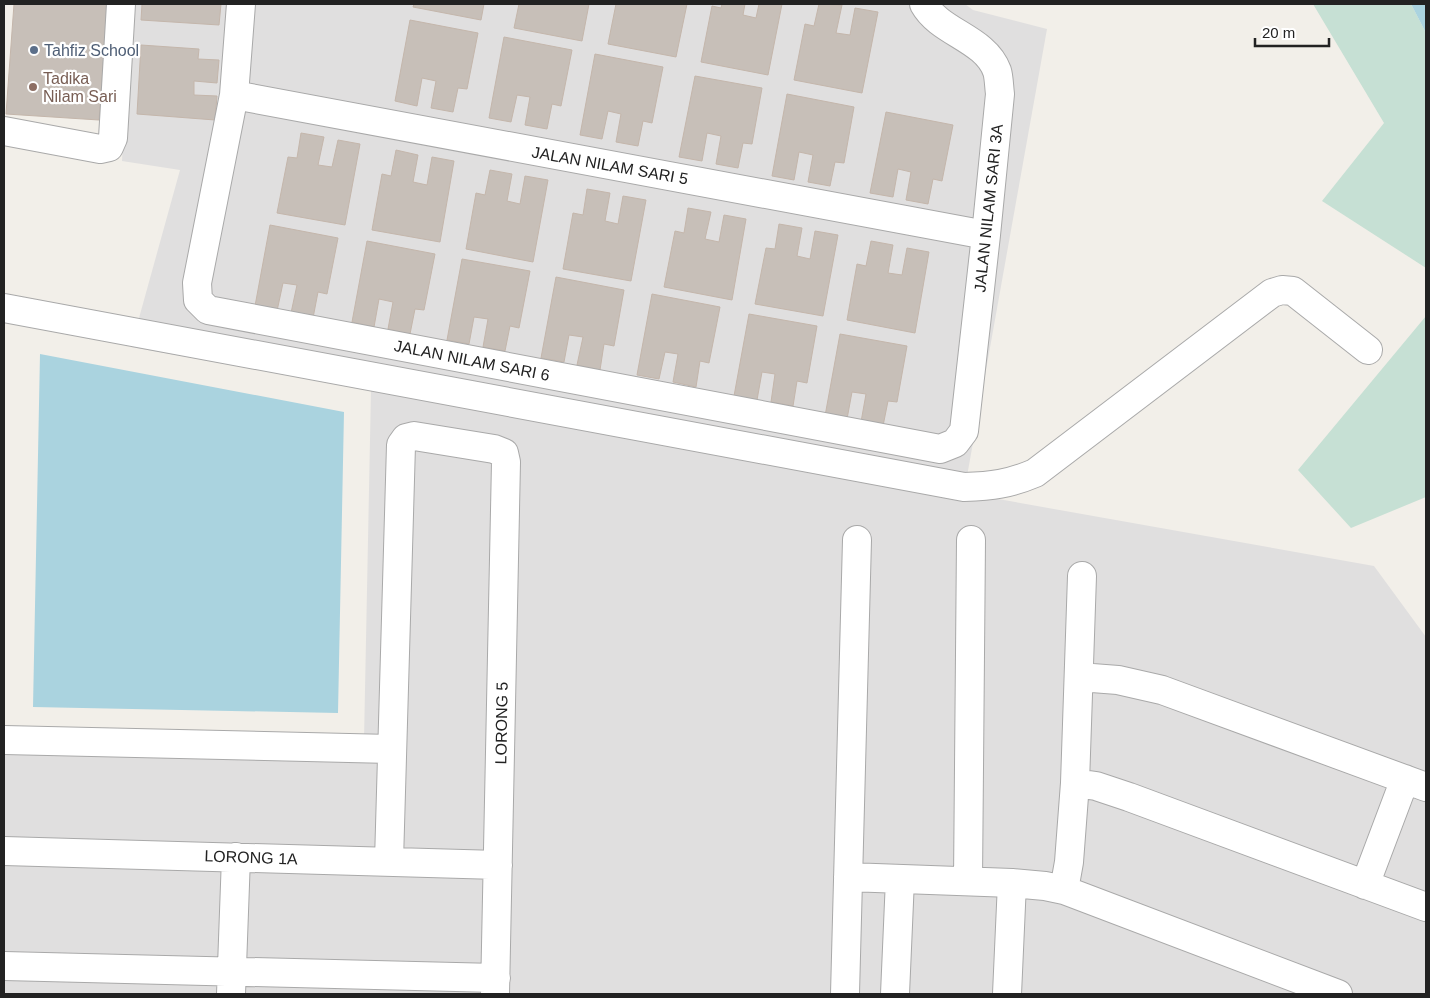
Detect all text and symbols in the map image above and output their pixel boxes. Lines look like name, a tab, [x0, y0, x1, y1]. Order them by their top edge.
scale bar	[1255, 15, 1329, 47]
text: 20 m	[1262, 24, 1295, 41]
place label: Tahfiz School	[44, 42, 139, 59]
marker: Tahfiz School	[28, 44, 40, 56]
place label: Tadika Nilam Sari	[43, 70, 117, 105]
marker: Tadika Nilam Sari	[27, 81, 39, 93]
street label: JALAN NILAM SARI 3A	[971, 123, 1006, 293]
street label: JALAN NILAM SARI 5	[530, 143, 689, 188]
street label: JALAN NILAM SARI 6	[393, 337, 551, 384]
street label: LORONG 5	[492, 681, 511, 764]
street label: LORONG 1A	[204, 847, 298, 868]

